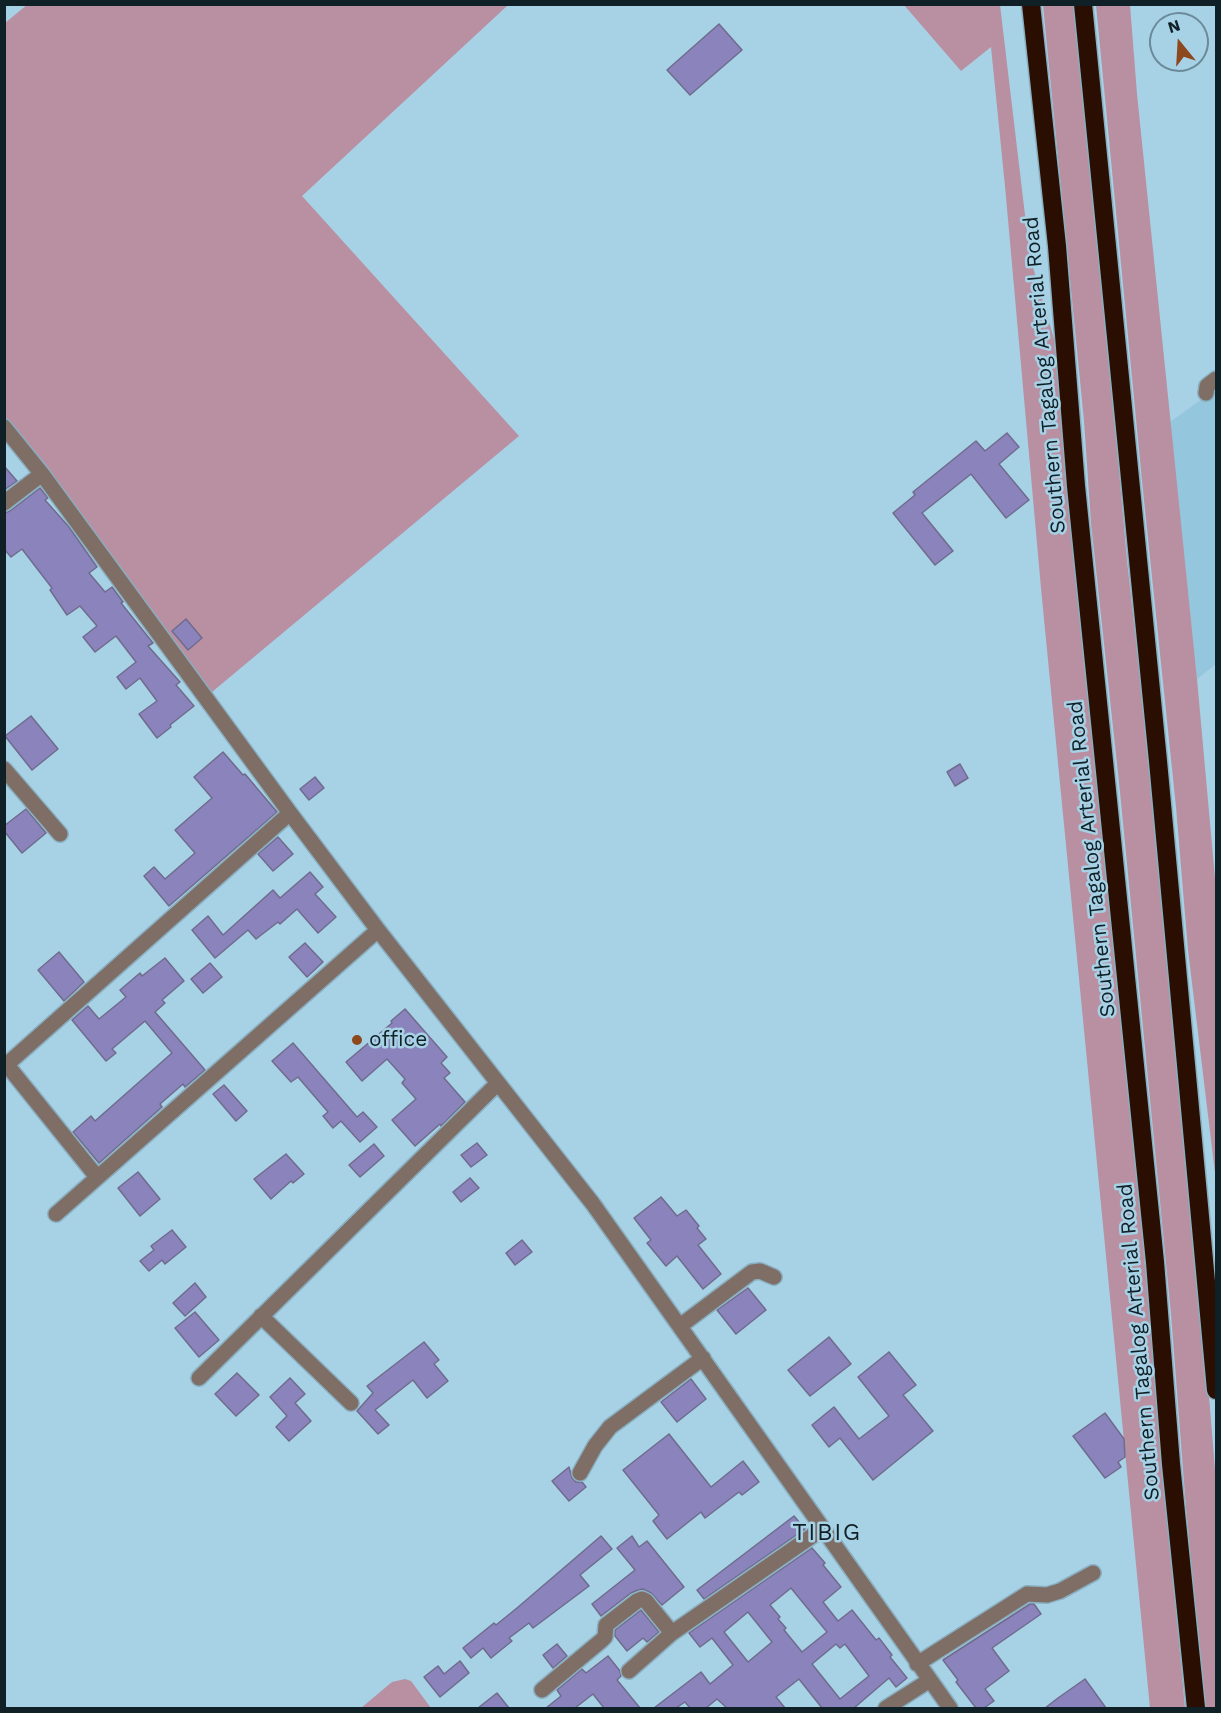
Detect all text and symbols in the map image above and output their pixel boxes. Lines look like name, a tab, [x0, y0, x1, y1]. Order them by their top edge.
north arrow	[1149, 12, 1209, 72]
text: N	[1165, 15, 1182, 37]
street label: Southern Tagalog Arterial Road	[1019, 215, 1071, 535]
street label: Southern Tagalog Arterial Road	[1063, 699, 1121, 1019]
place label: office	[369, 1027, 427, 1053]
marker: office	[350, 1033, 364, 1047]
street label: Southern Tagalog Arterial Road	[1113, 1182, 1165, 1502]
district label: TIBIG	[792, 1519, 862, 1547]

